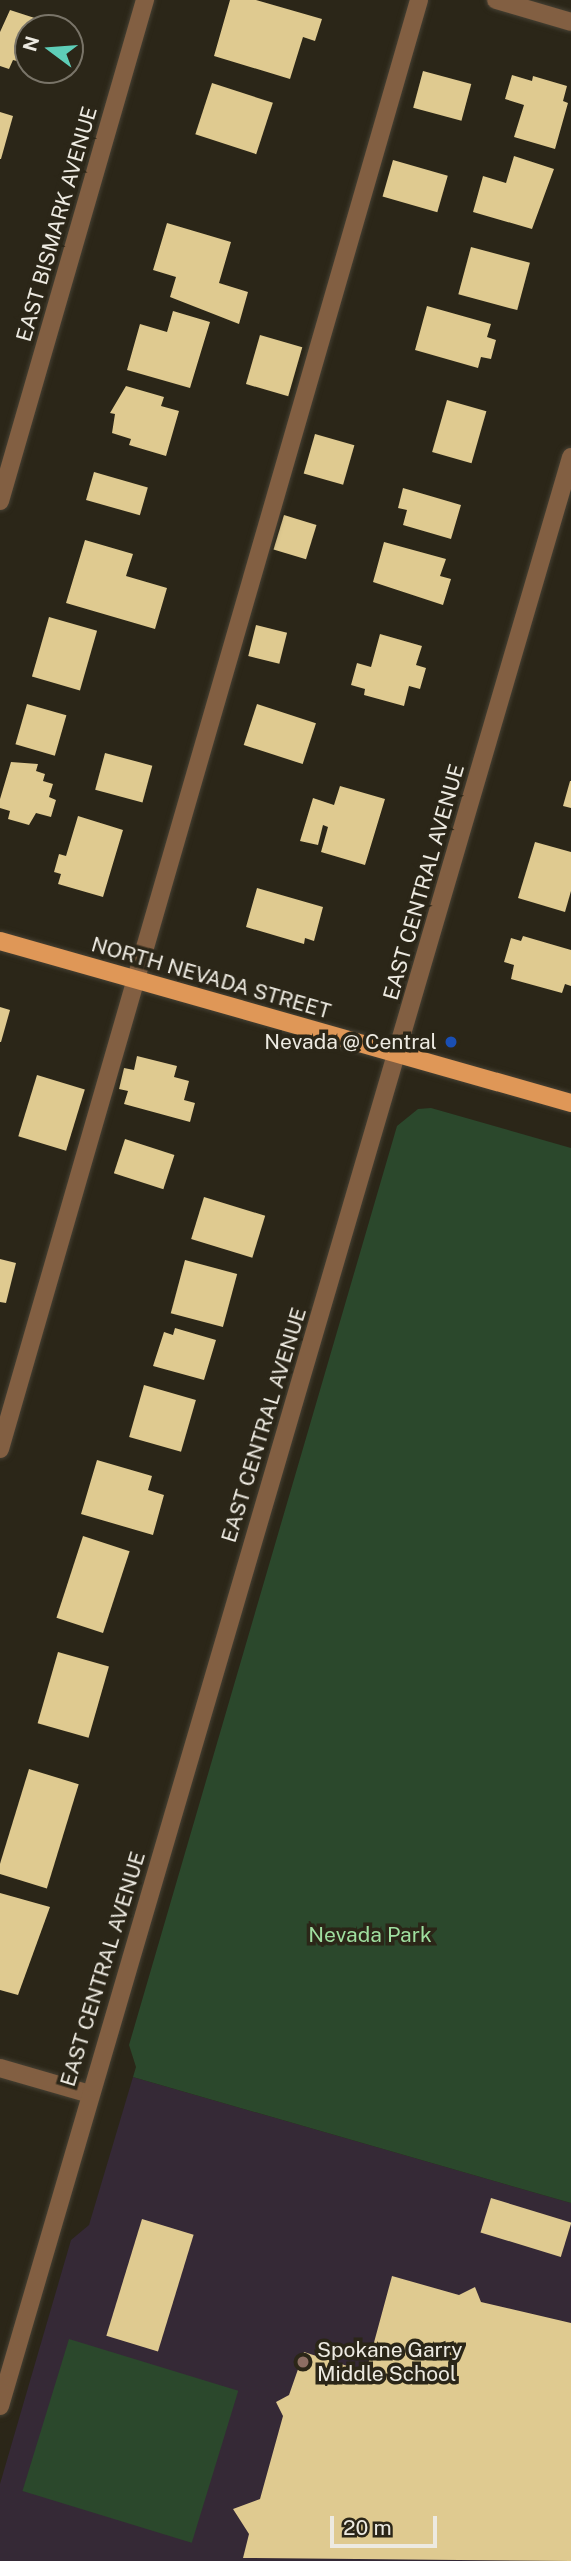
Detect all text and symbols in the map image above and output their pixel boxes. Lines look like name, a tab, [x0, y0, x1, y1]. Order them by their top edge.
north arrow	[14, 14, 84, 84]
text: N	[18, 34, 43, 54]
street label: EAST BISMARK AVENUE	[11, 104, 103, 344]
street label: EAST CENTRAL AVENUE	[378, 761, 470, 1003]
street label: NORTH NEVADA STREET	[88, 932, 334, 1024]
place label: Nevada @ Central	[264, 1029, 437, 1055]
marker: Nevada @ Central	[443, 1034, 459, 1050]
street label: EAST CENTRAL AVENUE	[216, 1304, 312, 1546]
street label: EAST CENTRAL AVENUE	[55, 1848, 151, 2090]
park label: Nevada Park	[308, 1922, 432, 1948]
place label: Spokane Garry Middle School	[317, 2337, 463, 2387]
marker: Spokane Garry Middle School	[295, 2354, 311, 2370]
scale bar	[333, 2502, 440, 2546]
text: 20 m	[343, 2515, 392, 2540]

